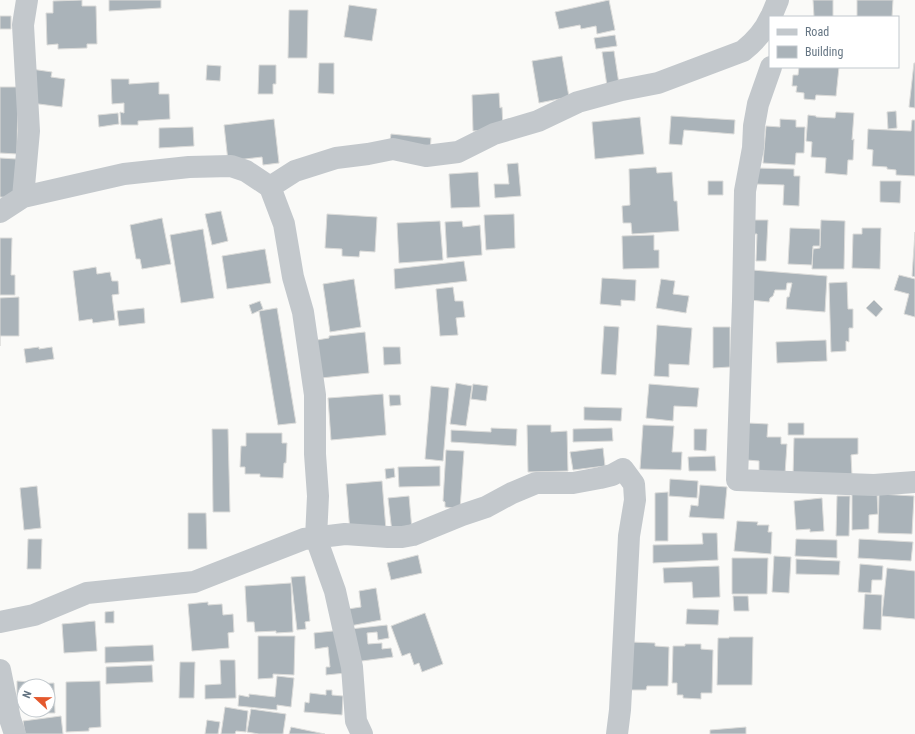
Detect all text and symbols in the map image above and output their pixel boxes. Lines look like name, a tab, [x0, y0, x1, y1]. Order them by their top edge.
legend	[769, 16, 899, 68]
text: Road	[805, 25, 829, 39]
text: Building	[805, 45, 843, 59]
north arrow	[16, 678, 56, 718]
text: N	[20, 689, 35, 700]

